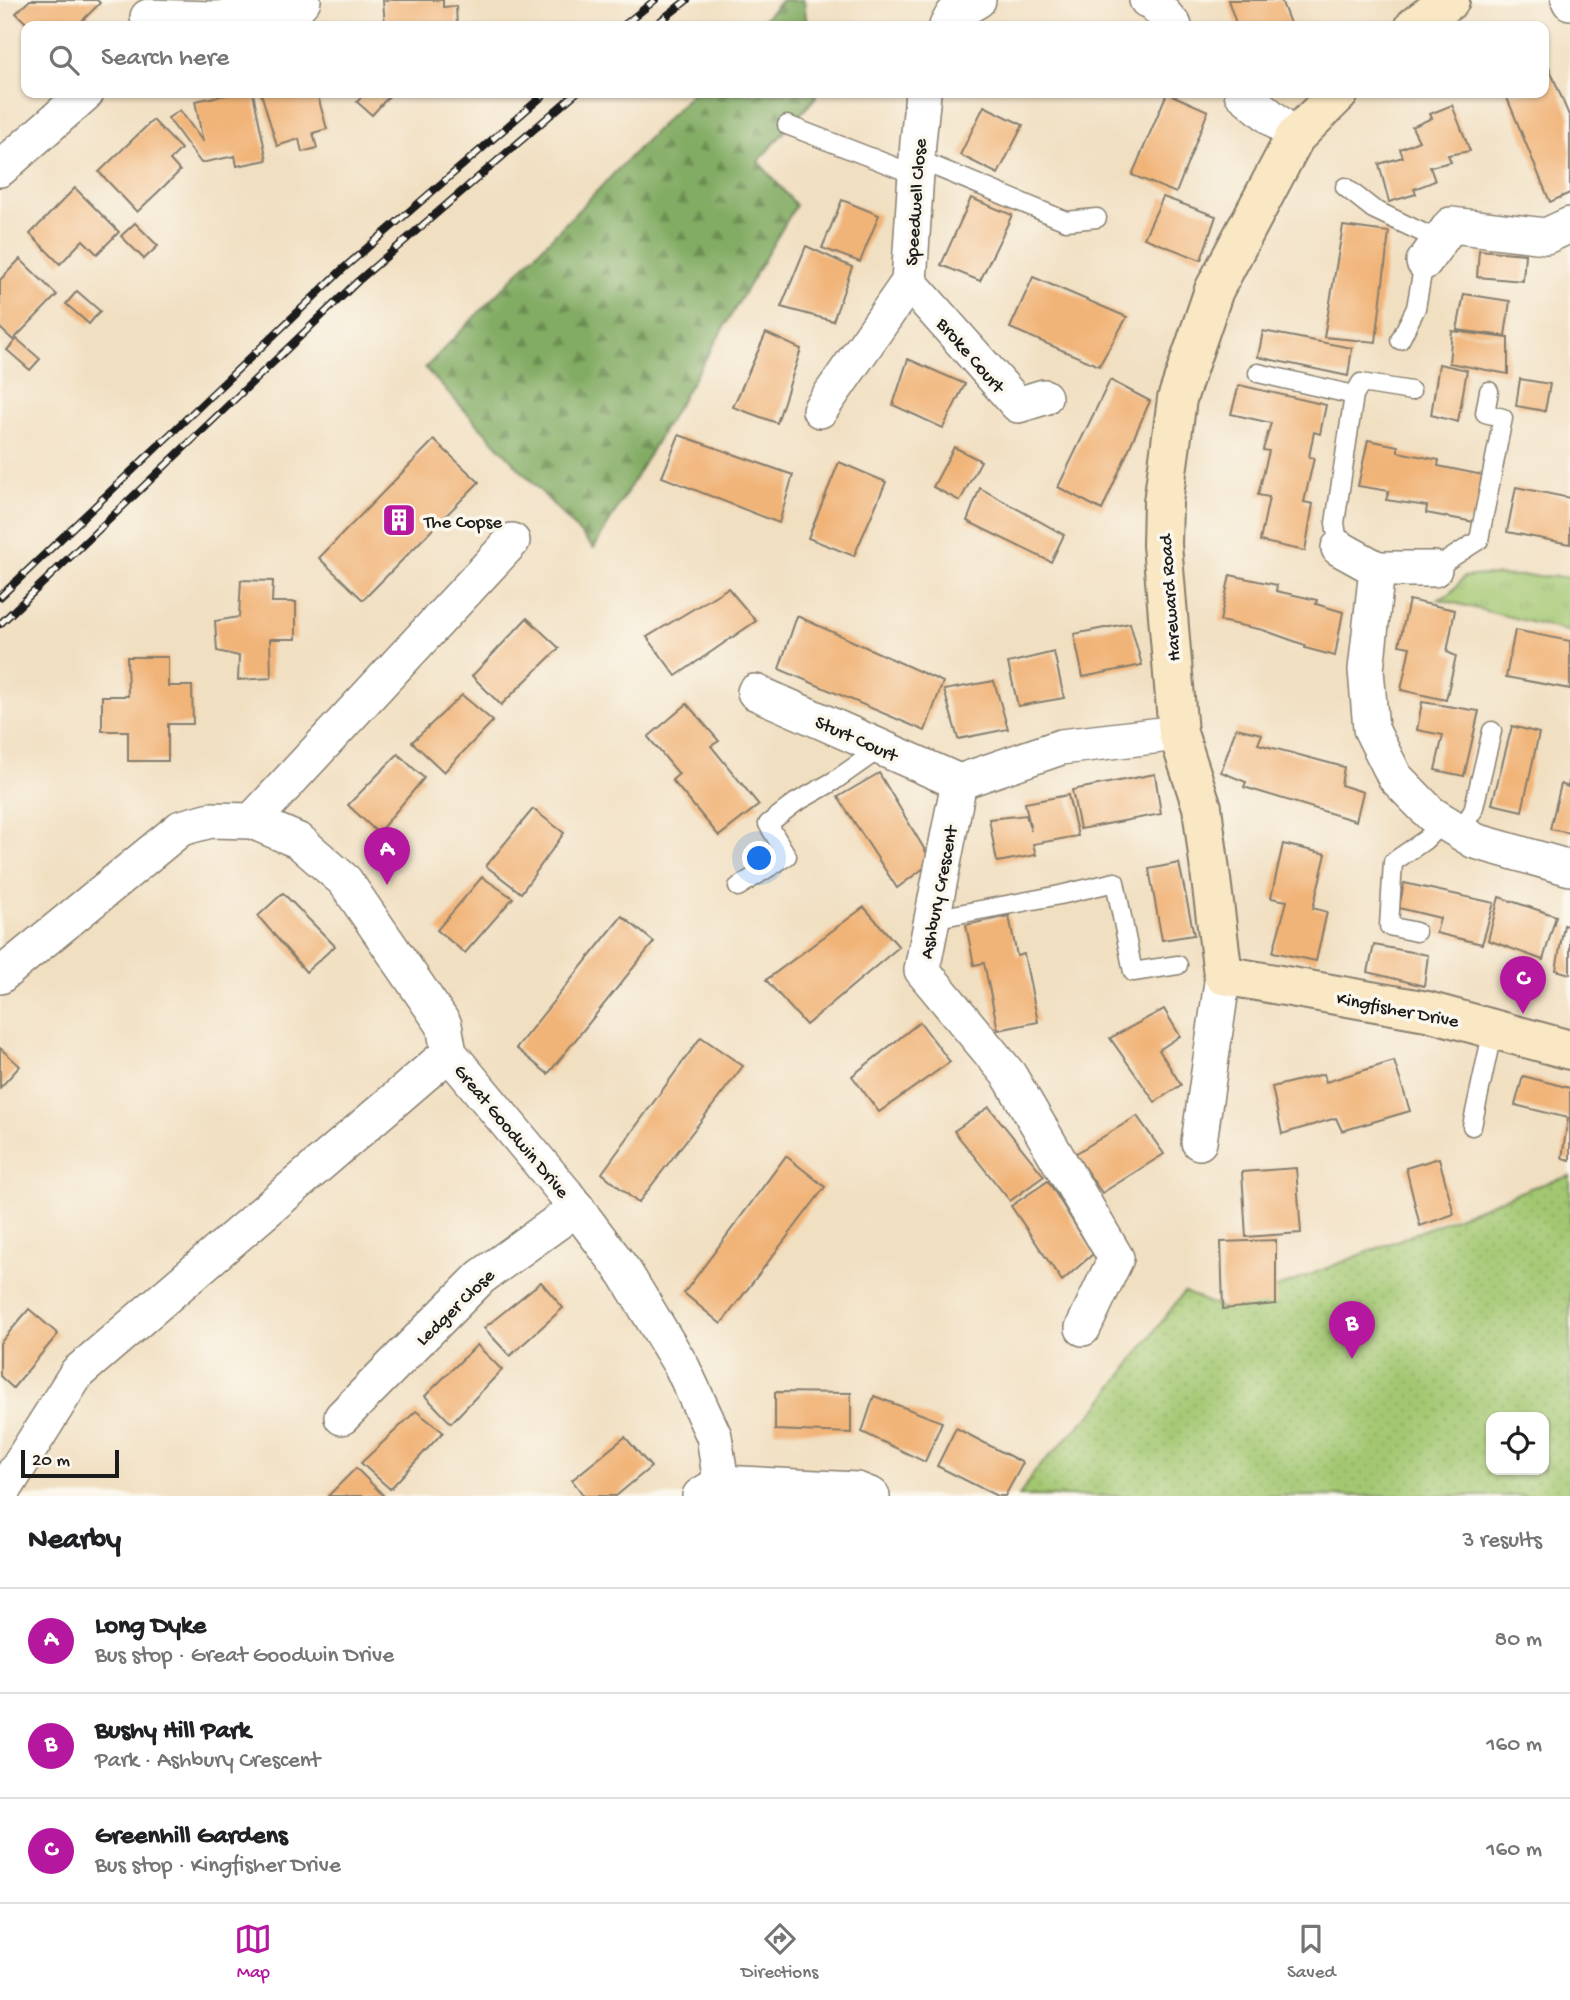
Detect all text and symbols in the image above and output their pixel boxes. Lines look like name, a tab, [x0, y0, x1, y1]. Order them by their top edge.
search box	[21, 21, 1549, 98]
icon: search	[45, 41, 83, 79]
text: Search here	[101, 44, 229, 75]
street label: Speedwell Close	[902, 138, 933, 267]
street label: Broke Court	[930, 313, 1010, 400]
building icon: The Copse	[380, 501, 418, 539]
place label: The Copse	[423, 512, 502, 535]
street label: Hareward Road	[1155, 532, 1187, 662]
street label: Sturt Court	[811, 712, 903, 770]
street label: Ashbury Crescent	[916, 822, 965, 961]
pin: A	[364, 827, 410, 885]
your location	[742, 841, 776, 875]
pin: C	[1500, 956, 1546, 1014]
street label: Kingfisher Drive	[1334, 988, 1461, 1035]
street label: Great Goodwin Drive	[448, 1061, 573, 1204]
street label: Ledger Close	[412, 1265, 501, 1352]
pin: B	[1329, 1301, 1375, 1359]
map controls	[1486, 1412, 1549, 1475]
button: locate	[1486, 1412, 1549, 1475]
scale bar	[21, 1447, 119, 1479]
text: 20 m	[32, 1450, 70, 1473]
text: Nearby	[28, 1524, 121, 1559]
text: 3 results	[1462, 1528, 1542, 1555]
text: Long Dyke	[95, 1612, 206, 1643]
text: A	[44, 1627, 58, 1654]
text: 80 m	[1495, 1627, 1542, 1654]
text: Bus stop · Great Goodwin Drive	[95, 1643, 394, 1670]
text: Bushy Hill Park	[95, 1717, 251, 1748]
text: B	[45, 1732, 57, 1759]
text: 160 m	[1486, 1732, 1542, 1759]
text: Park · Ashbury Crescent	[95, 1748, 320, 1775]
text: Greenhill Gardens	[95, 1822, 288, 1853]
text: C	[45, 1837, 57, 1864]
text: 160 m	[1486, 1837, 1542, 1864]
text: Bus stop · Kingfisher Drive	[95, 1853, 341, 1880]
tab: Map	[234, 1920, 272, 1985]
tab: Directions	[741, 1920, 818, 1985]
tab: Saved	[1287, 1920, 1336, 1985]

